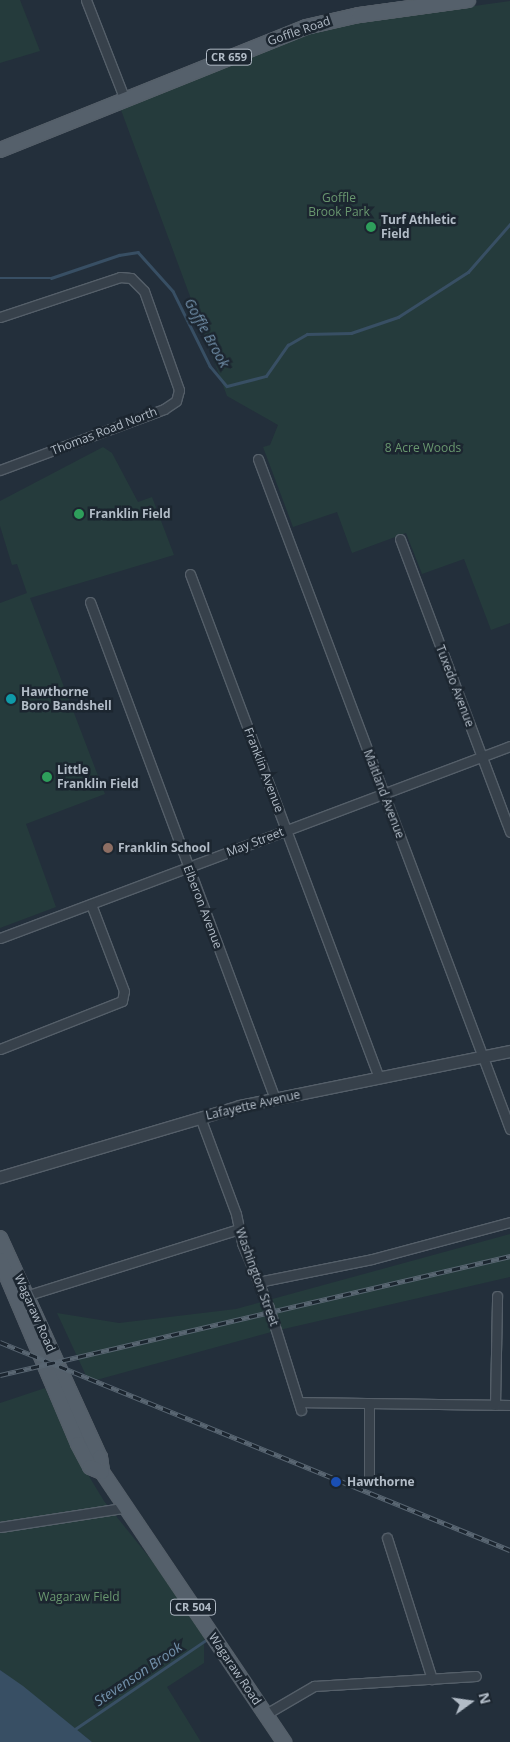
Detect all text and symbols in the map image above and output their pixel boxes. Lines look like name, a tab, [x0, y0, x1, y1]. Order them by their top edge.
street label: Goffle Road	[266, 14, 332, 48]
road number: CR 659	[205, 48, 253, 66]
park label: Goffle Brook Park	[308, 191, 370, 219]
place label: Turf Athletic Field	[381, 213, 456, 241]
marker: Turf Athletic Field	[365, 221, 377, 233]
water label: Goffle Brook	[181, 295, 233, 371]
street label: Thomas Road North	[49, 404, 159, 458]
park label: 8 Acre Woods	[385, 441, 461, 455]
place label: Franklin Field	[89, 507, 171, 521]
marker: Franklin Field	[73, 508, 85, 520]
street label: Tuxedo Avenue	[433, 643, 477, 729]
place label: Hawthorne Boro Bandshell	[21, 685, 112, 713]
marker: Hawthorne Boro Bandshell	[5, 693, 17, 705]
street label: Franklin Avenue	[241, 726, 287, 814]
street label: Maitland Avenue	[360, 748, 408, 840]
place label: Little Franklin Field	[57, 763, 139, 791]
marker: Little Franklin Field	[41, 771, 53, 783]
street label: May Street	[224, 825, 286, 859]
place label: Franklin School	[118, 841, 210, 855]
marker: Franklin School	[102, 842, 114, 854]
street label: Elberon Avenue	[180, 863, 226, 951]
street label: Lafayette Avenue	[204, 1087, 302, 1123]
street label: Washington Street	[233, 1226, 281, 1328]
street label: Wagaraw Road	[11, 1272, 59, 1354]
marker: Hawthorne	[329, 1475, 343, 1489]
place label: Hawthorne	[347, 1475, 415, 1489]
park label: Wagaraw Field	[38, 1590, 120, 1604]
road number: CR 504	[169, 1598, 217, 1615]
street label: Wagaraw Road	[206, 1630, 264, 1708]
water label: Stevenson Brook	[91, 1638, 185, 1710]
north arrow	[445, 1677, 495, 1727]
text: N	[474, 1690, 496, 1706]

